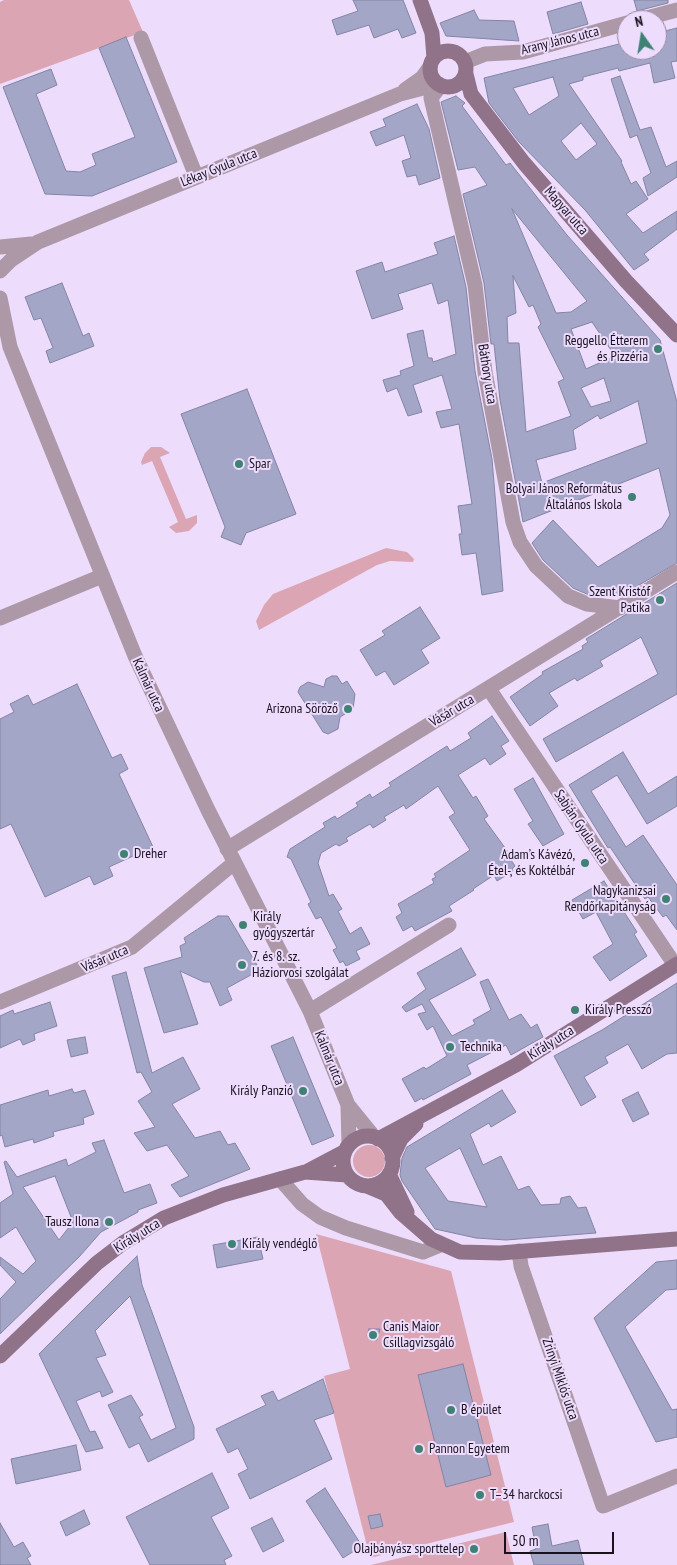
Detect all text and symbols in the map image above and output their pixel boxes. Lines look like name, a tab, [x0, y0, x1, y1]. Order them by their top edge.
north arrow	[617, 10, 667, 60]
text: N	[633, 12, 645, 31]
street label: Arany János utca	[519, 23, 601, 59]
street label: Lékay Gyula utca	[178, 145, 260, 191]
street label: Magyar utca	[540, 183, 592, 239]
place label: Reggello Étterem és Pizzéria	[565, 333, 648, 366]
street label: Báthory utca	[474, 343, 500, 405]
marker: Reggello Étterem és Pizzéria	[652, 343, 664, 355]
place label: Spar	[249, 456, 271, 472]
marker: Spar	[233, 458, 245, 470]
place label: Bolyai János Református Általános Iskola	[506, 481, 622, 514]
marker: Bolyai János Református Általános Iskola	[626, 491, 638, 503]
place label: Szent Kristóf Patika	[589, 584, 650, 616]
marker: Szent Kristóf Patika	[654, 594, 666, 606]
street label: Kalmár utca	[128, 655, 168, 715]
street label: Vásár utca	[427, 691, 477, 731]
place label: Arizona Söröző	[266, 701, 338, 717]
marker: Arizona Söröző	[342, 703, 354, 715]
street label: Sabján Gyula utca	[550, 787, 612, 867]
place label: Dreher	[134, 846, 167, 862]
place label: Adam’s Kávézó, Étel-, és Koktélbár	[488, 847, 575, 880]
marker: Dreher	[118, 848, 130, 860]
marker: Adam’s Kávézó, Étel-, és Koktélbár	[579, 857, 591, 869]
place label: Nagykanizsai Rendőrkapitányság	[565, 883, 656, 916]
marker: Nagykanizsai Rendőrkapitányság	[660, 893, 672, 905]
place label: Király gyógyszertár	[253, 909, 315, 942]
marker: Király gyógyszertár	[237, 919, 249, 931]
street label: Vásár utca	[79, 942, 131, 976]
place label: 7. és 8. sz. Háziorvosi szolgálat	[252, 949, 349, 982]
marker: 7. és 8. sz. Háziorvosi szolgálat	[236, 959, 248, 971]
place label: Király Presszó	[585, 1002, 652, 1018]
marker: Király Presszó	[569, 1004, 581, 1016]
street label: Király utca	[525, 1022, 577, 1064]
street label: Kalmár utca	[310, 1028, 348, 1088]
place label: Technika	[460, 1039, 502, 1055]
marker: Technika	[444, 1041, 456, 1053]
place label: Király Panzió	[230, 1083, 293, 1099]
marker: Király Panzió	[297, 1085, 309, 1097]
place label: Tausz Ilona	[45, 1214, 99, 1230]
street label: Király utca	[111, 1215, 163, 1257]
marker: Tausz Ilona	[103, 1216, 115, 1228]
place label: Király vendéglő	[242, 1236, 317, 1252]
marker: Király vendéglő	[226, 1238, 238, 1250]
place label: Canis Maior Csillagvizsgáló	[383, 1319, 454, 1351]
marker: Canis Maior Csillagvizsgáló	[367, 1329, 379, 1341]
street label: Zrínyi Miklós utca	[538, 1336, 582, 1422]
place label: B épület	[461, 1402, 501, 1418]
marker: B épület	[445, 1404, 457, 1416]
place label: Pannon Egyetem	[429, 1441, 510, 1457]
marker: Pannon Egyetem	[413, 1443, 425, 1455]
place label: T–34 harckocsi	[490, 1487, 562, 1503]
marker: T–34 harckocsi	[474, 1489, 486, 1501]
scale bar	[507, 1522, 617, 1554]
text: 50 m	[512, 1531, 538, 1550]
place label: Olajbányász sporttelep	[353, 1541, 464, 1557]
marker: Olajbányász sporttelep	[468, 1543, 480, 1555]

